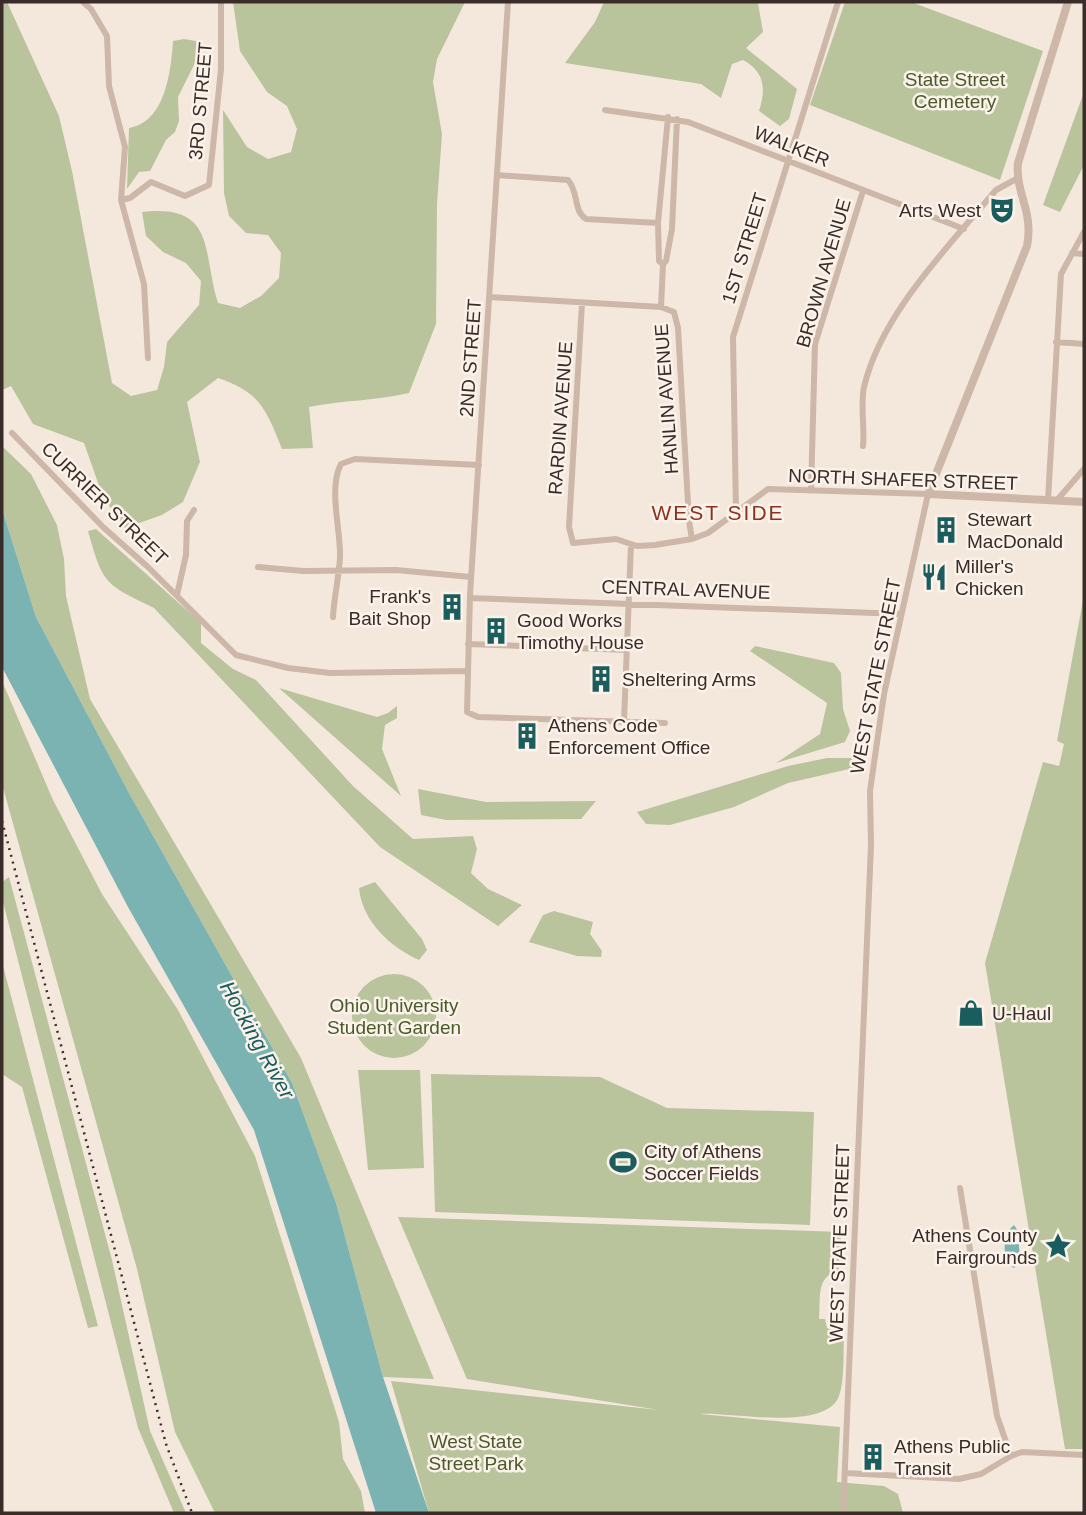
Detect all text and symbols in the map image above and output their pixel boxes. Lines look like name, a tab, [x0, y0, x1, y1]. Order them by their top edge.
street label: 3RD STREET	[185, 41, 216, 161]
park label: State Street Cemetery	[905, 69, 1006, 112]
street label: WALKER	[751, 122, 833, 171]
street label: 1ST STREET	[718, 190, 771, 306]
theatre icon: Arts West	[987, 195, 1017, 225]
street label: BROWN AVENUE	[792, 196, 855, 350]
place label: Arts West	[899, 200, 982, 221]
street label: 2ND STREET	[456, 298, 485, 418]
street label: HANLIN AVENUE	[651, 323, 682, 475]
street label: RARDIN AVENUE	[545, 341, 576, 495]
street label: CURRIER STREET	[37, 438, 172, 569]
street label: NORTH SHAFER STREET	[788, 465, 1019, 494]
district label: WEST SIDE	[651, 501, 785, 524]
place label: Stewart MacDonald	[967, 509, 1063, 552]
building icon: Stewart MacDonald	[931, 515, 961, 545]
place label: Miller's Chicken	[955, 556, 1024, 599]
restaurant icon: Miller's Chicken	[919, 562, 949, 592]
street label: CENTRAL AVENUE	[601, 576, 771, 603]
street label: WEST STATE STREET	[846, 576, 905, 776]
place label: Frank's Bait Shop	[349, 586, 431, 629]
building icon: Frank's Bait Shop	[437, 592, 467, 622]
place label: Good Works Timothy House	[517, 610, 644, 653]
building icon: Good Works Timothy House	[481, 616, 511, 646]
building icon: Sheltering Arms	[586, 664, 616, 694]
place label: Sheltering Arms	[622, 669, 756, 690]
place label: Athens Code Enforcement Office	[548, 715, 710, 758]
building icon: Athens Code Enforcement Office	[512, 721, 542, 751]
water label: Hocking River	[216, 977, 300, 1103]
park label: Ohio University Student Garden	[327, 995, 461, 1038]
shop icon: U-Haul	[956, 998, 986, 1028]
place label: U-Haul	[992, 1003, 1051, 1024]
place label: City of Athens Soccer Fields	[644, 1141, 761, 1184]
street label: WEST STATE STREET	[826, 1143, 853, 1343]
sports icon: City of Athens Soccer Fields	[608, 1147, 638, 1177]
place label: Athens County Fairgrounds	[912, 1225, 1037, 1268]
place icon: Athens County Fairgrounds	[1043, 1231, 1073, 1261]
park label: West State Street Park	[428, 1431, 524, 1474]
place label: Athens Public Transit	[894, 1436, 1010, 1479]
building icon: Athens Public Transit	[858, 1442, 888, 1472]

